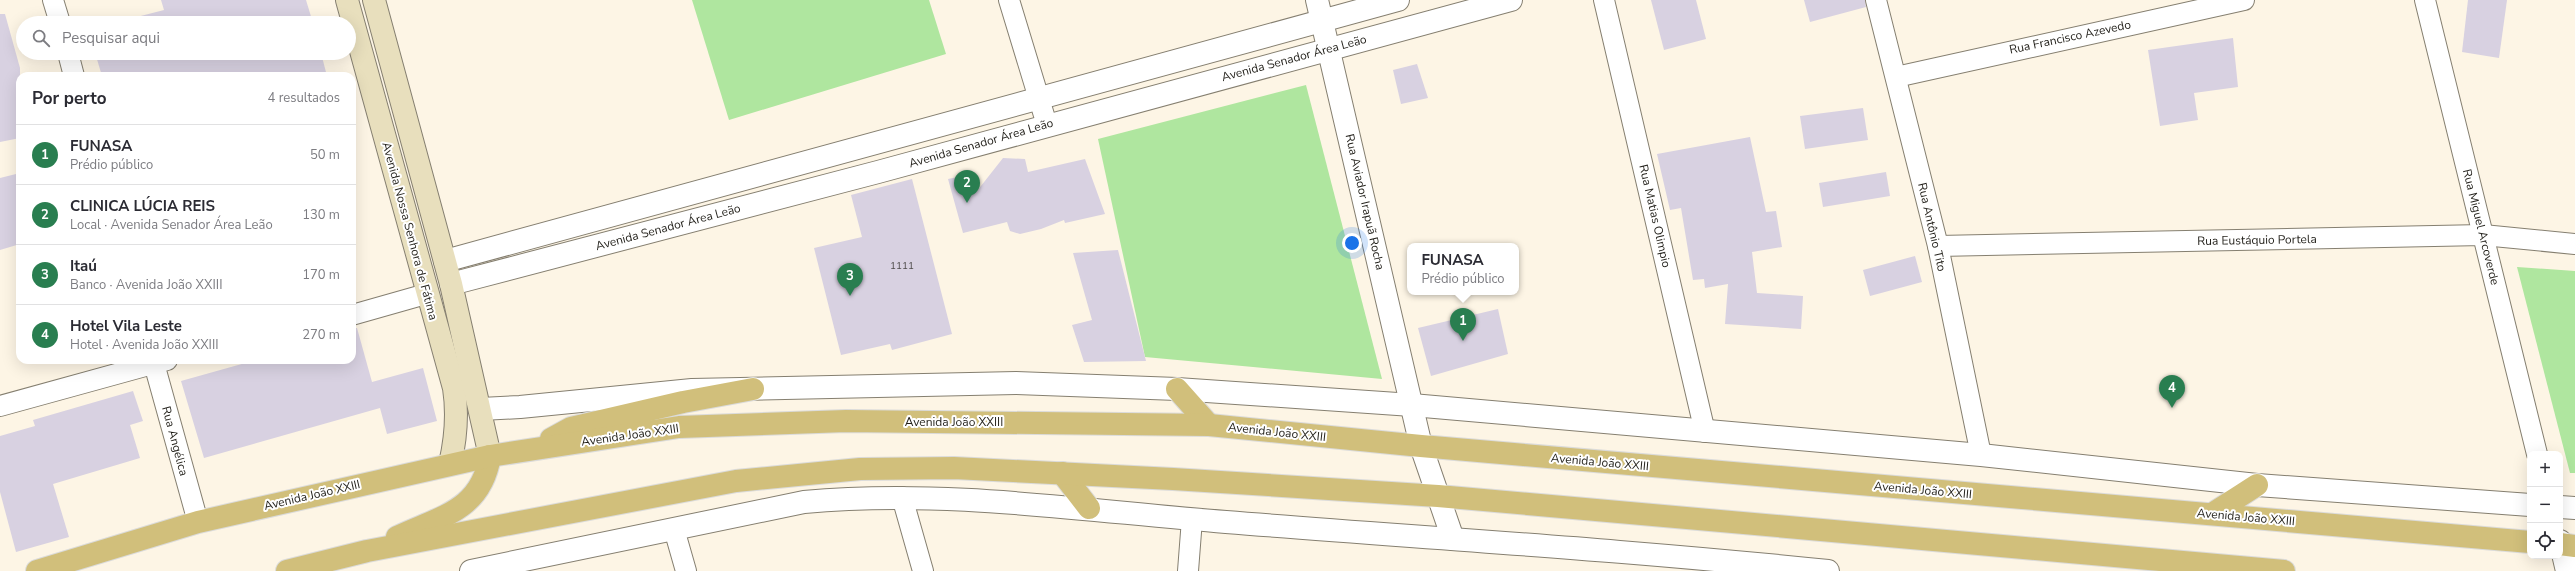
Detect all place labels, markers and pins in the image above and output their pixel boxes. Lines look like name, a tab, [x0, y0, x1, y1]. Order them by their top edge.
pin: 2	[954, 170, 980, 203]
pin: 3	[837, 263, 863, 296]
pin: 1	[1450, 308, 1476, 341]
pin: 4	[2159, 375, 2185, 408]

